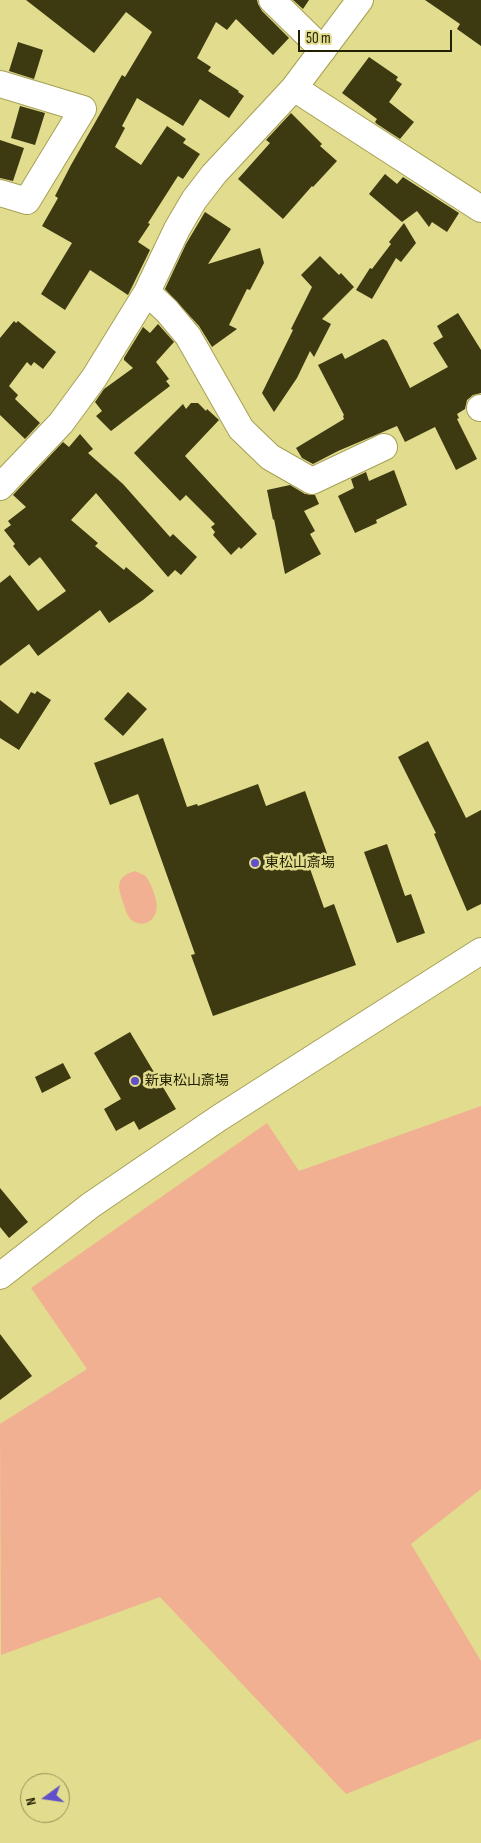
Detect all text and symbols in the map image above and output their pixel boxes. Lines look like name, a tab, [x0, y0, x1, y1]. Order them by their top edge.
scale bar	[301, 20, 455, 52]
text: 50 m	[306, 29, 331, 48]
place label: 東松山斎場	[265, 855, 335, 871]
marker: 東松山斎場	[249, 857, 261, 869]
place label: 新東松山斎場	[145, 1073, 229, 1089]
marker: 新東松山斎場	[129, 1075, 141, 1087]
north arrow	[20, 1773, 70, 1823]
text: N	[22, 1796, 40, 1807]

